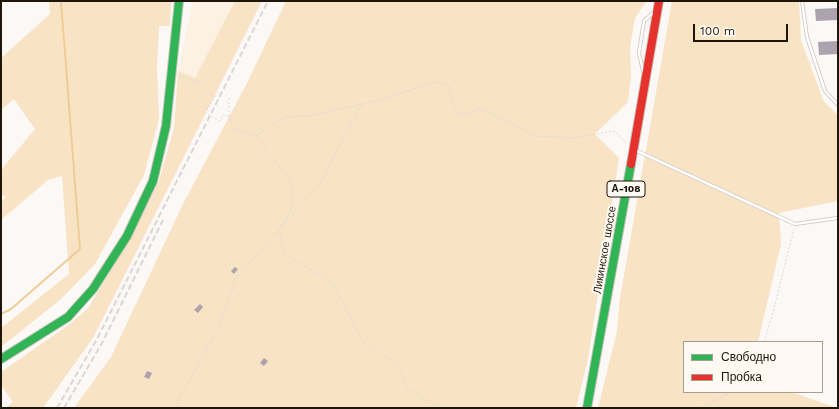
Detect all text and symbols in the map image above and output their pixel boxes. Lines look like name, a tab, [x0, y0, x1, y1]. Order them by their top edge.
scale bar	[695, 16, 790, 42]
text: 100 m	[700, 24, 735, 38]
road number: А-108	[607, 181, 645, 197]
street label: Ликинское шоссе	[591, 205, 619, 295]
legend	[683, 341, 823, 393]
text: Свободно	[721, 350, 776, 364]
text: Пробка	[721, 370, 762, 384]

